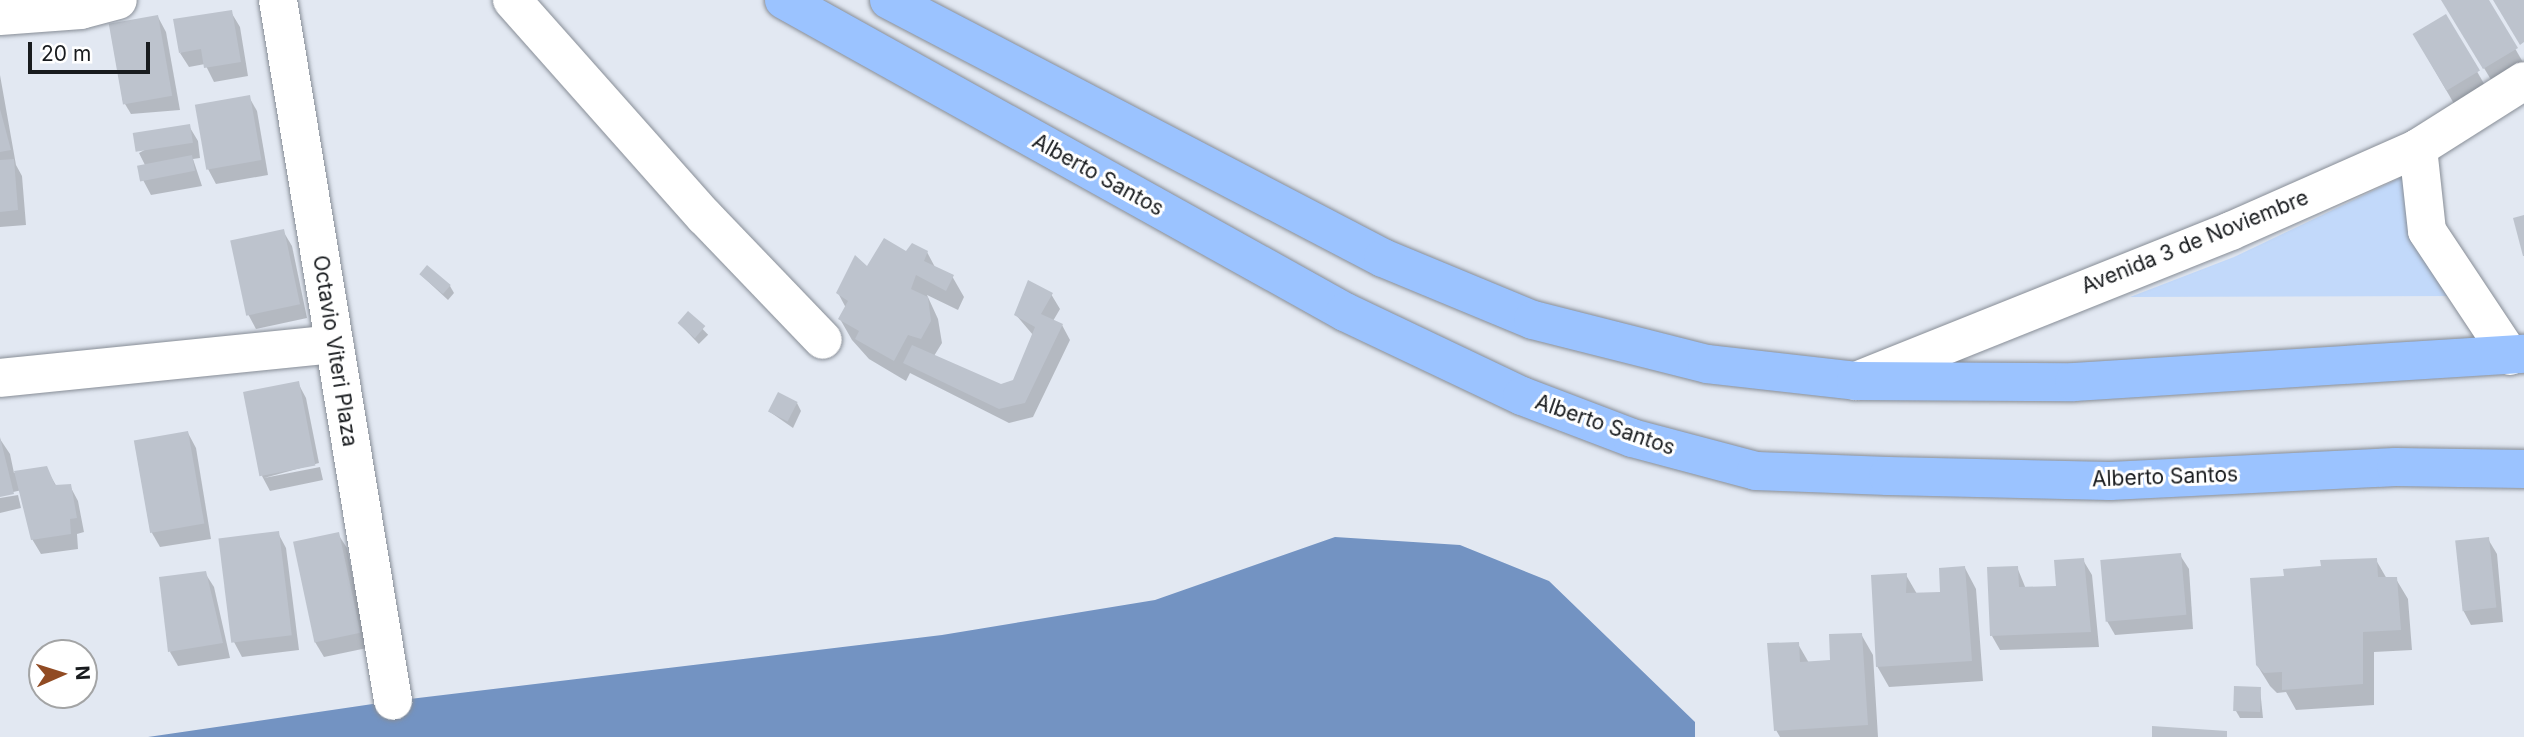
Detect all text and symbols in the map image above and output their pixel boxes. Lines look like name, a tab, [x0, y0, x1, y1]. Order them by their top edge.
scale bar	[32, 28, 154, 72]
text: 20 m	[41, 41, 91, 66]
street label: Alberto Santos	[1028, 129, 1168, 221]
street label: Avenida 3 de Noviembre	[2078, 185, 2312, 299]
street label: Octavio Viteri Plaza	[307, 254, 363, 448]
street label: Alberto Santos	[1532, 389, 1678, 461]
street label: Alberto Santos	[2092, 462, 2238, 492]
north arrow	[28, 639, 98, 709]
text: N	[71, 665, 94, 681]

